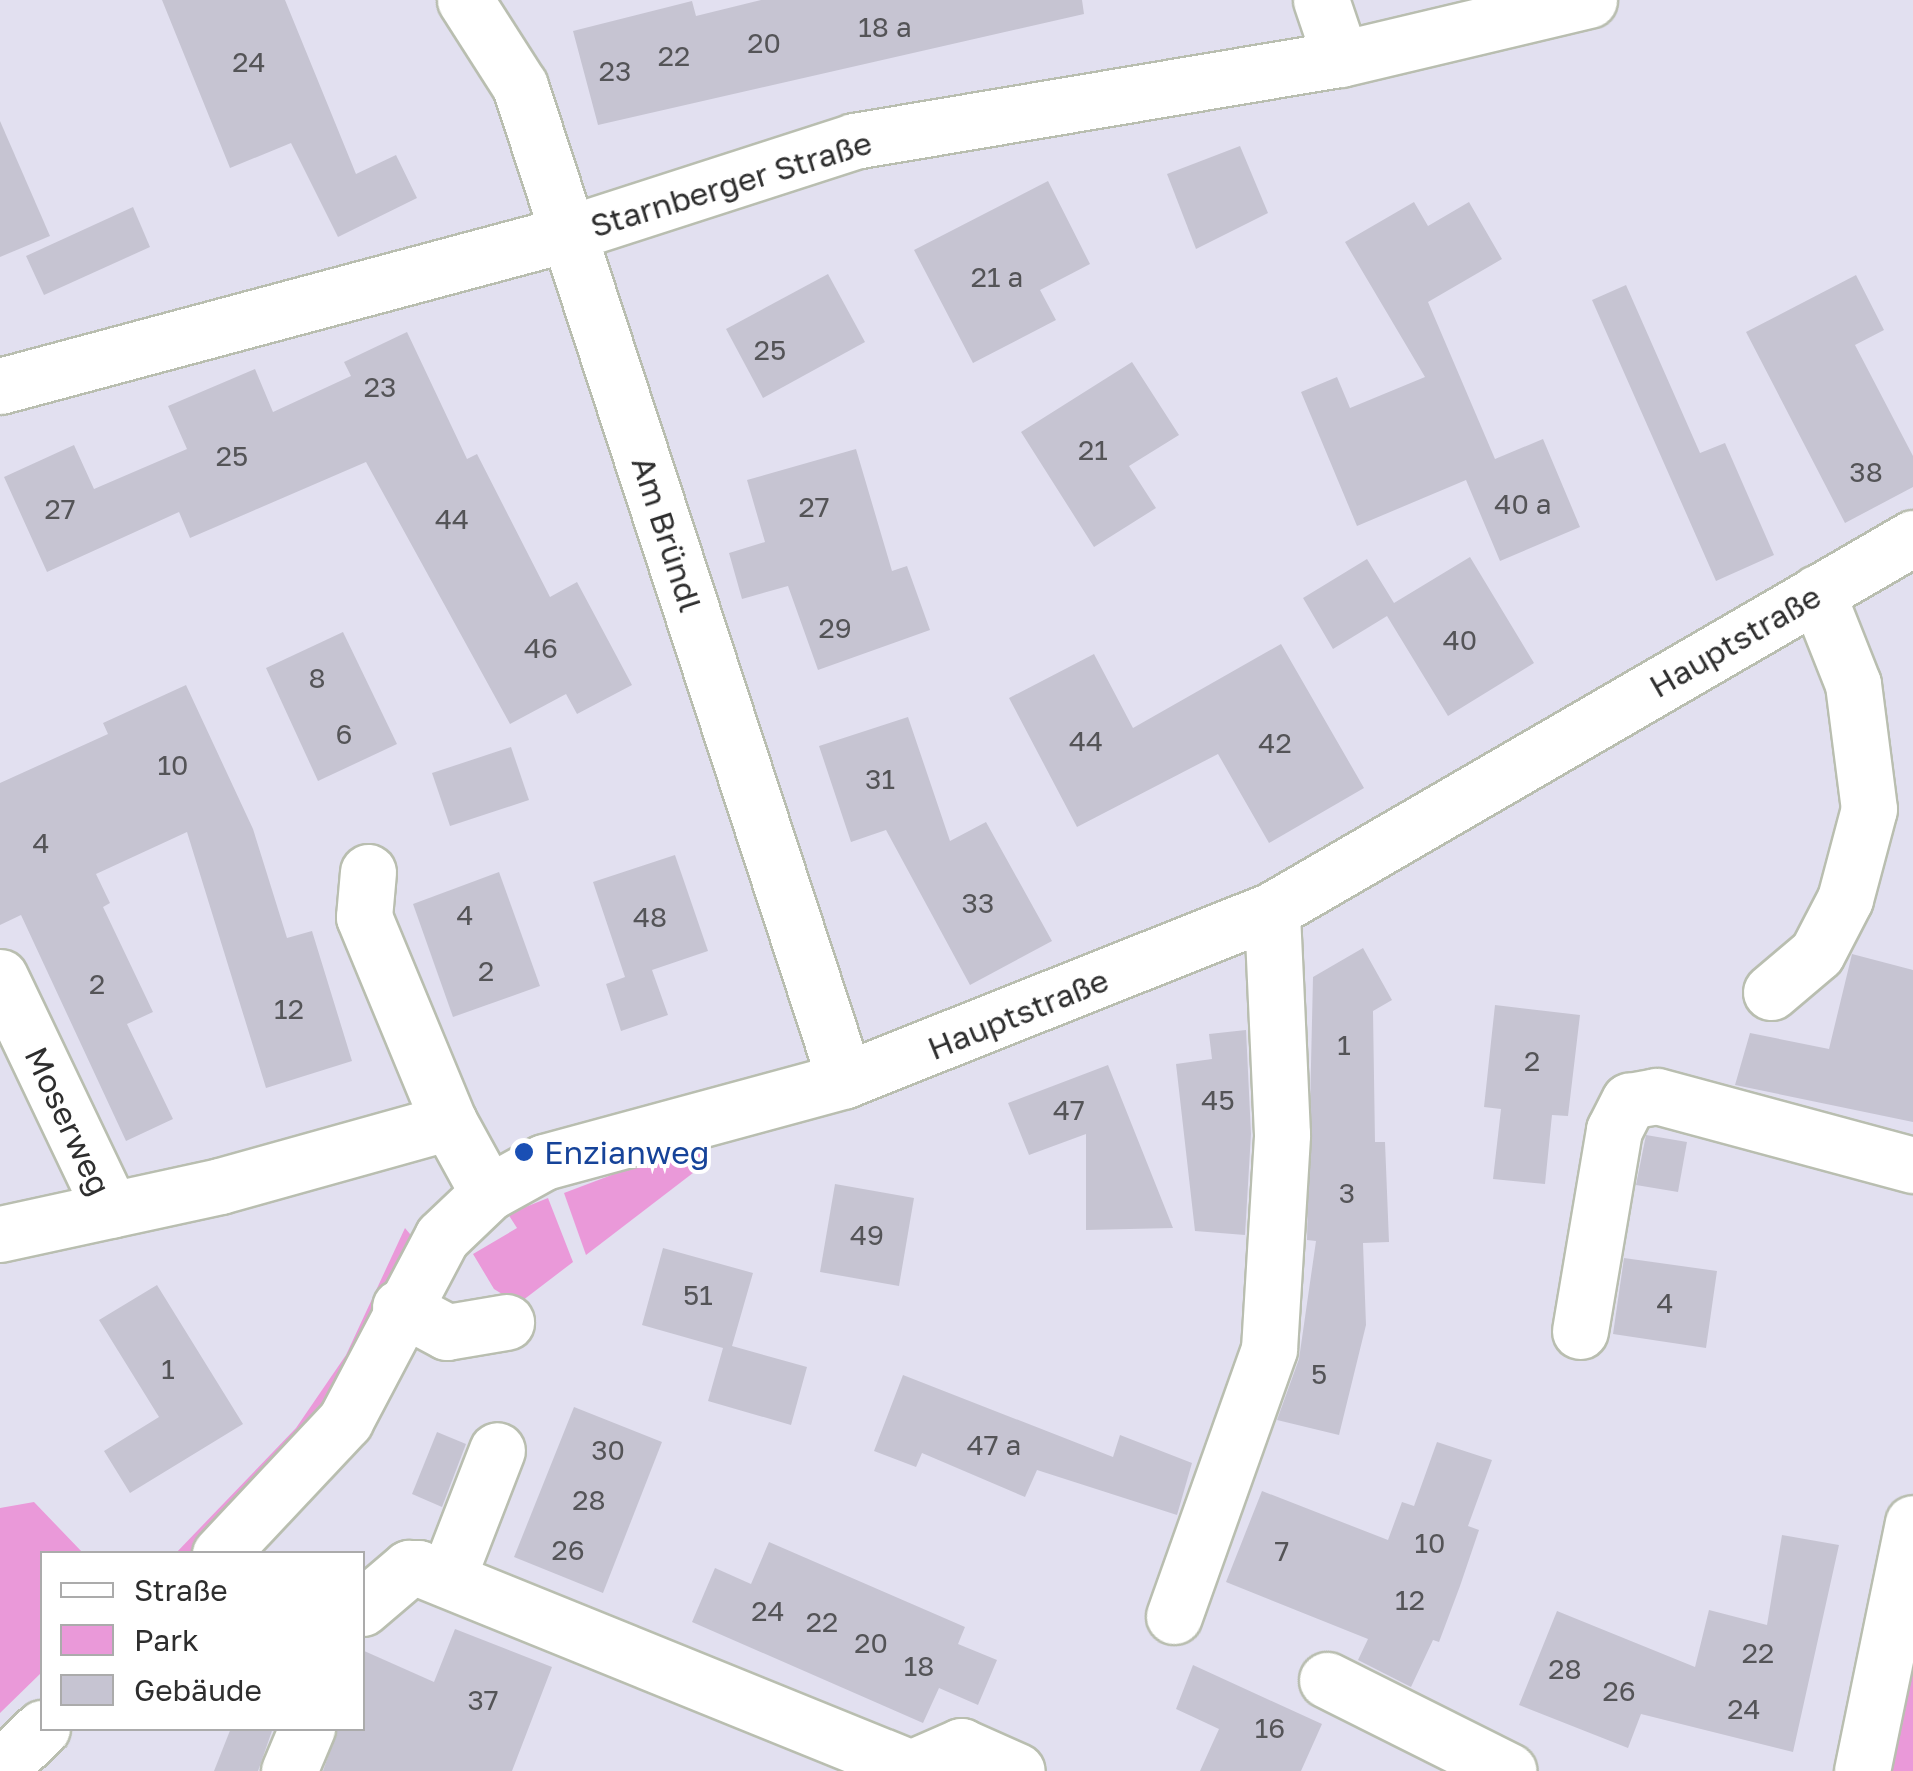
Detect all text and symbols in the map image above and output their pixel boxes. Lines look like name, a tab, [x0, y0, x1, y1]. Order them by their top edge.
house number: 18 a	[858, 10, 912, 44]
house number: 20	[747, 26, 781, 60]
house number: 22	[658, 39, 690, 73]
house number: 24	[232, 45, 266, 79]
house number: 23	[599, 54, 631, 88]
street label: Starnberger Straße	[586, 123, 876, 245]
house number: 21 a	[971, 260, 1023, 294]
house number: 25	[754, 333, 786, 367]
house number: 23	[364, 370, 396, 404]
house number: 21	[1078, 433, 1108, 467]
house number: 25	[216, 439, 248, 473]
street label: Am Bründl	[624, 452, 710, 616]
house number: 38	[1849, 455, 1883, 489]
house number: 40 a	[1494, 487, 1552, 521]
house number: 27	[798, 490, 830, 524]
house number: 27	[44, 492, 76, 526]
house number: 44	[435, 502, 469, 536]
street label: Hauptstraße	[1643, 577, 1827, 705]
house number: 29	[818, 611, 852, 645]
house number: 40	[1443, 623, 1477, 657]
house number: 46	[524, 631, 558, 665]
house number: 8	[308, 661, 326, 695]
house number: 6	[336, 717, 352, 751]
house number: 44	[1069, 724, 1103, 758]
house number: 42	[1258, 726, 1292, 760]
house number: 10	[158, 748, 188, 782]
house number: 31	[865, 762, 895, 796]
house number: 4	[32, 826, 50, 860]
house number: 33	[962, 886, 994, 920]
house number: 4	[456, 898, 474, 932]
house number: 48	[633, 900, 667, 934]
house number: 2	[478, 954, 494, 988]
street label: Hauptstraße	[922, 960, 1114, 1068]
house number: 2	[89, 967, 105, 1001]
house number: 12	[274, 992, 304, 1026]
house number: 1	[1337, 1028, 1351, 1062]
street label: Moserweg	[17, 1041, 119, 1201]
house number: 2	[1524, 1044, 1540, 1078]
house number: 45	[1201, 1083, 1235, 1117]
house number: 47	[1053, 1093, 1085, 1127]
place label: Enzianweg	[544, 1133, 709, 1171]
marker: Enzianweg	[513, 1141, 535, 1163]
house number: 3	[1339, 1176, 1355, 1210]
house number: 49	[850, 1218, 884, 1252]
house number: 51	[683, 1278, 713, 1312]
house number: 4	[1656, 1286, 1674, 1320]
house number: 1	[161, 1352, 175, 1386]
house number: 5	[1311, 1357, 1327, 1391]
house number: 47 a	[967, 1428, 1021, 1462]
house number: 30	[591, 1433, 625, 1467]
house number: 28	[572, 1483, 606, 1517]
house number: 10	[1415, 1526, 1445, 1560]
house number: 26	[551, 1533, 585, 1567]
house number: 7	[1275, 1534, 1289, 1568]
legend	[40, 1551, 365, 1731]
text: Straße	[134, 1572, 228, 1608]
house number: 12	[1395, 1583, 1425, 1617]
house number: 24	[751, 1594, 785, 1628]
house number: 22	[806, 1605, 838, 1639]
text: Park	[134, 1622, 199, 1658]
house number: 20	[854, 1626, 888, 1660]
house number: 22	[1742, 1636, 1774, 1670]
house number: 18	[904, 1649, 934, 1683]
house number: 28	[1548, 1652, 1582, 1686]
text: Gebäude	[134, 1672, 262, 1708]
house number: 26	[1602, 1674, 1636, 1708]
house number: 37	[467, 1683, 499, 1717]
house number: 24	[1727, 1692, 1761, 1726]
house number: 16	[1255, 1711, 1285, 1745]

